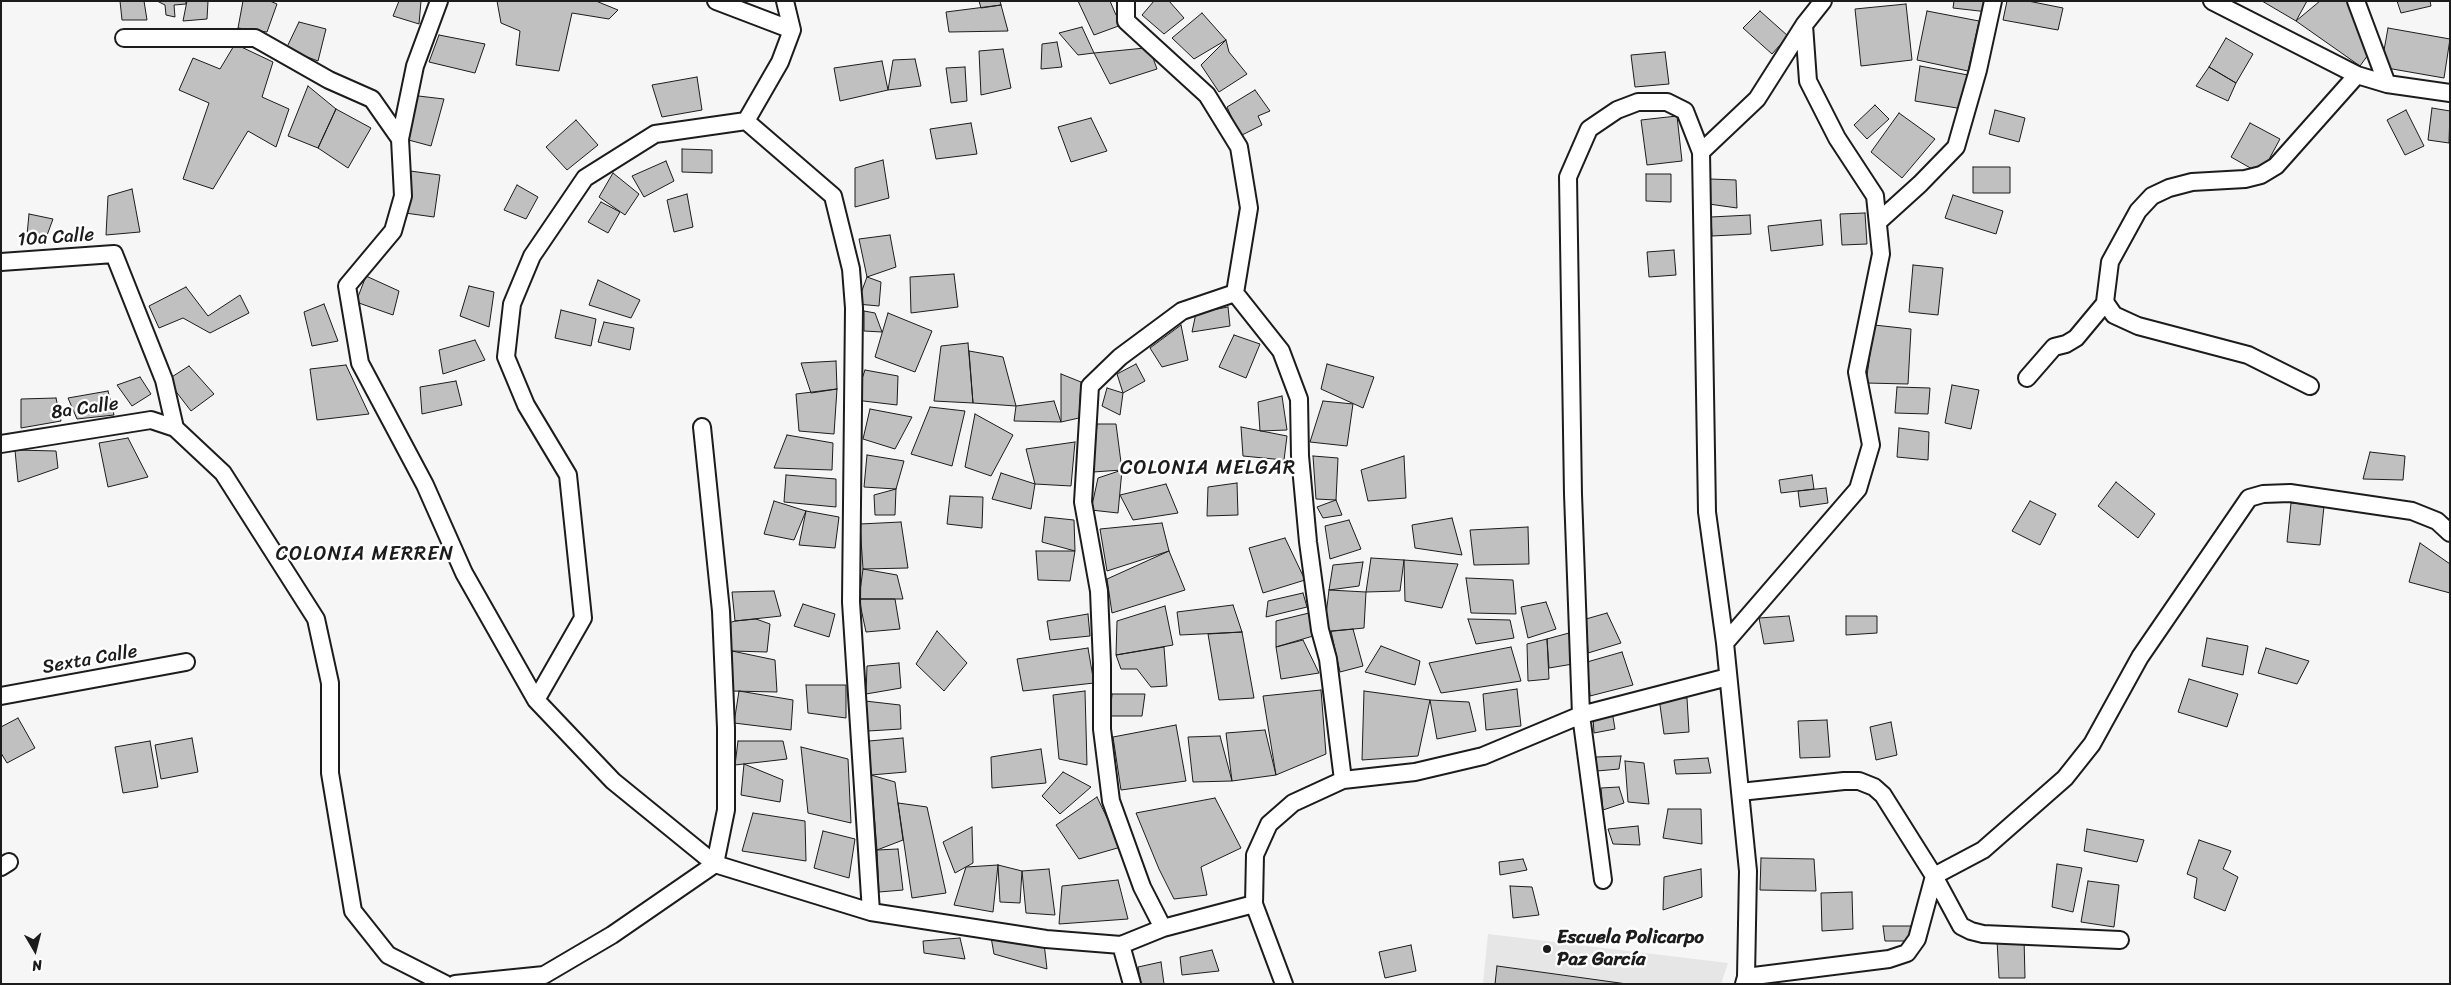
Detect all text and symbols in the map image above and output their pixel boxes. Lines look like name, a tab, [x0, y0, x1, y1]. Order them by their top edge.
street label: 10a Calle	[17, 224, 95, 252]
street label: 8a Calle	[50, 393, 120, 425]
district label: COLONIA MELGAR	[1119, 457, 1297, 481]
district label: COLONIA MERREN	[275, 543, 455, 567]
street label: Sexta Calle	[41, 640, 139, 680]
north arrow	[10, 925, 60, 975]
place label: Escuela Policarpo Paz García	[1557, 927, 1704, 971]
marker: Escuela Policarpo Paz García	[1541, 943, 1553, 955]
text: N	[31, 952, 44, 978]

